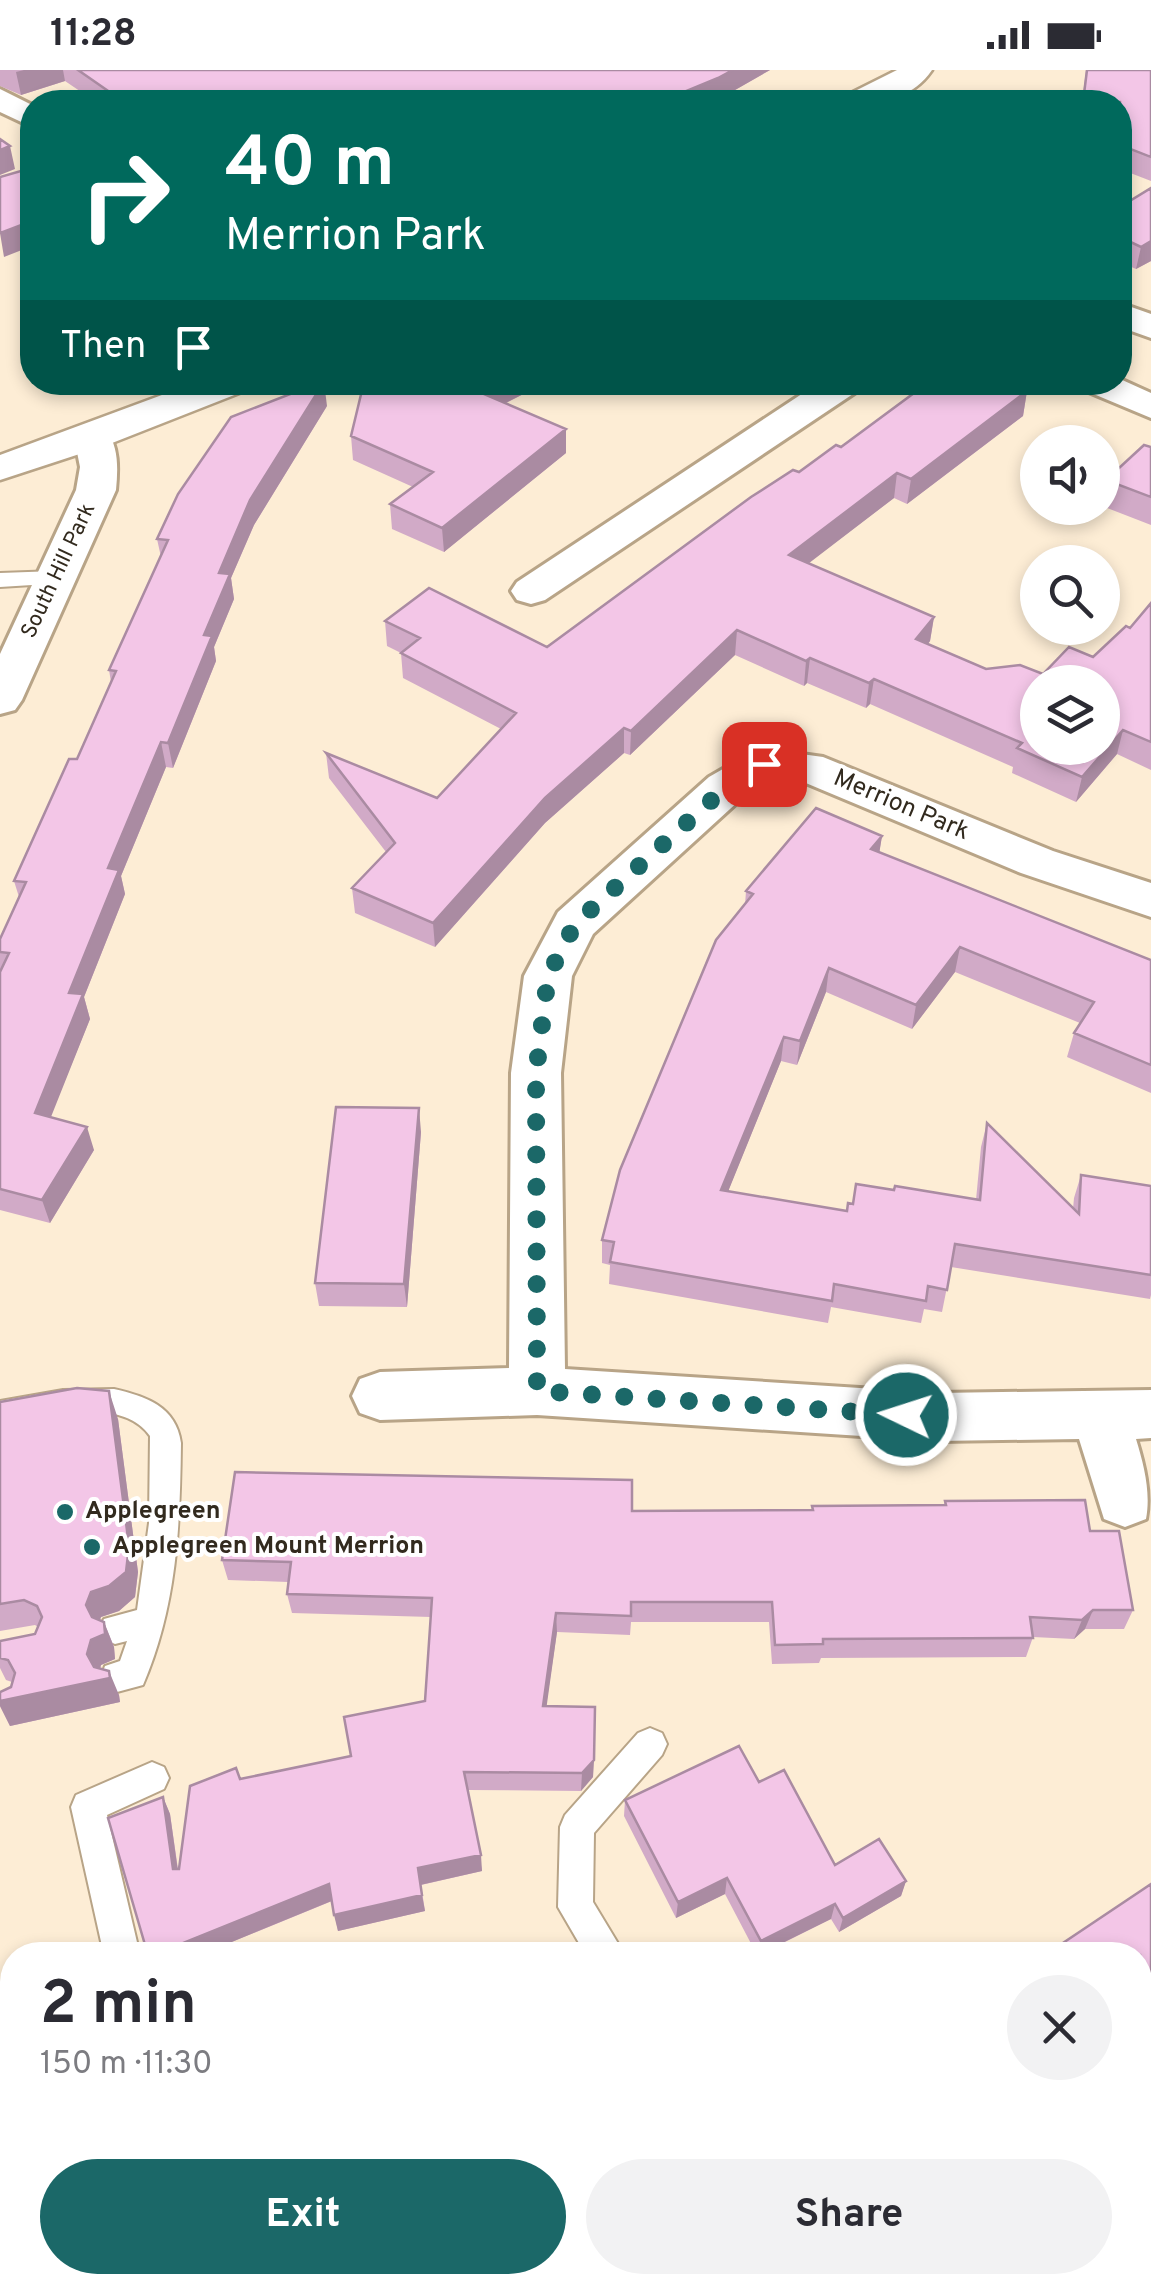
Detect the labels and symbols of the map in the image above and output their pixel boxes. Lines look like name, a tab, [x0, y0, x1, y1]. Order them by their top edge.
street label: South Hill Park	[16, 499, 102, 643]
pin	[722, 722, 807, 807]
street label: Merrion Park	[828, 763, 974, 849]
position arrow	[854, 1363, 958, 1467]
place label: Applegreen	[85, 1496, 221, 1528]
marker: Applegreen	[54, 1501, 76, 1523]
place label: Applegreen Mount Merrion	[112, 1531, 424, 1563]
marker: Applegreen Mount Merrion	[81, 1536, 103, 1558]

